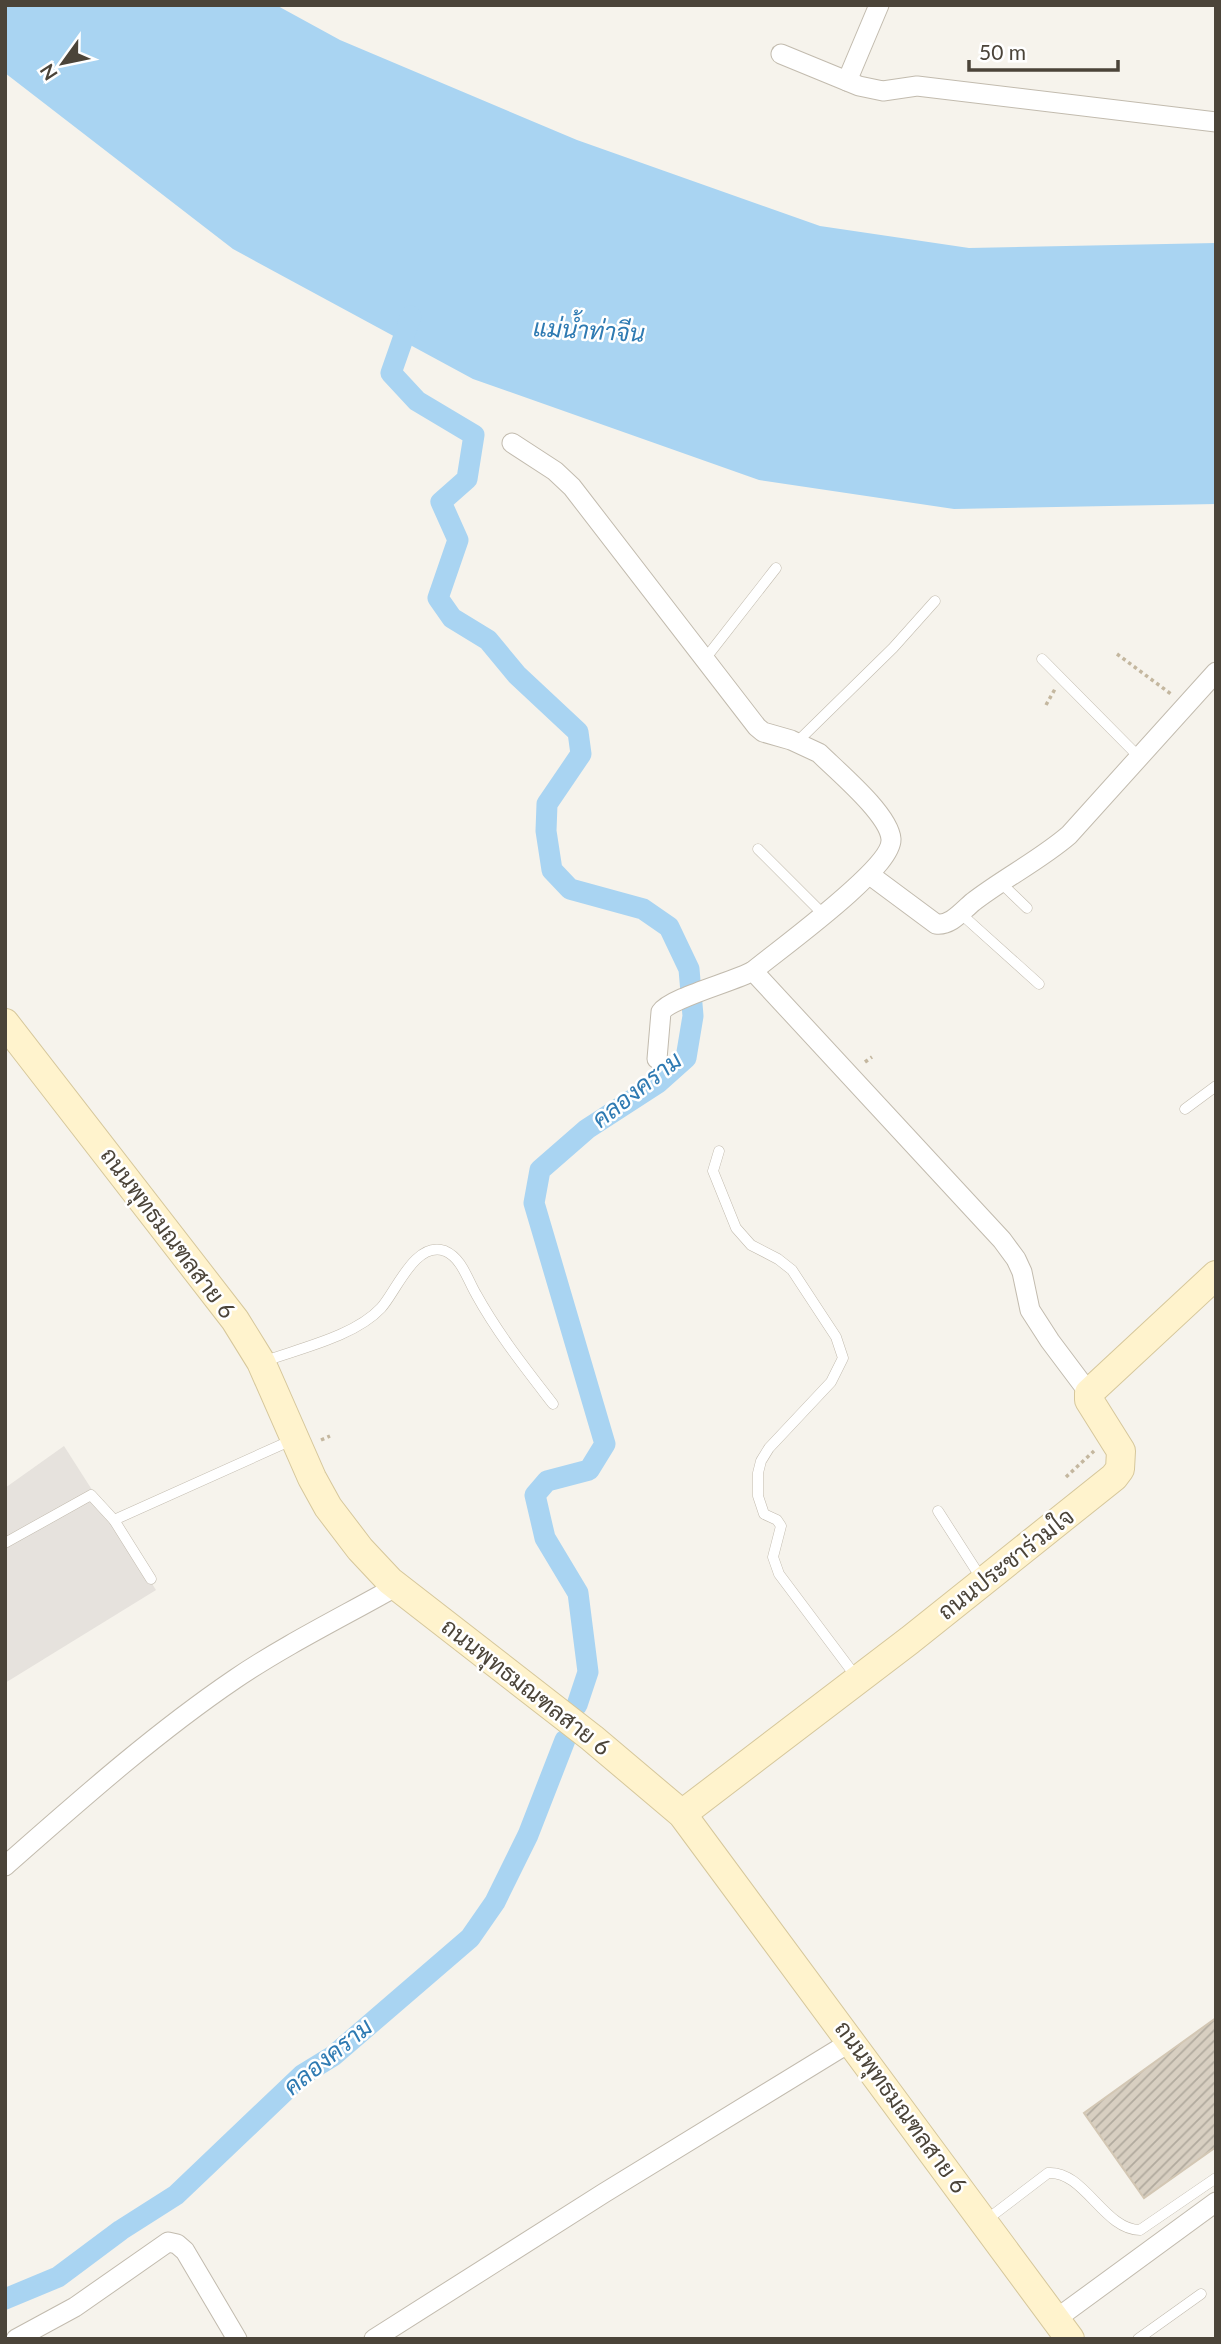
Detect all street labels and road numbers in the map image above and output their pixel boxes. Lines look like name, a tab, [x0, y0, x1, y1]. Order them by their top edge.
street label: ถนนพุทธมณฑลสาย 6	[93, 1141, 242, 1325]
street label: ถนนประชาร่วมใจ	[931, 1501, 1079, 1625]
street label: ถนนพุทธมณฑลสาย 6	[435, 1612, 617, 1763]
street label: ถนนพุทธมณฑลสาย 6	[827, 2015, 974, 2200]

